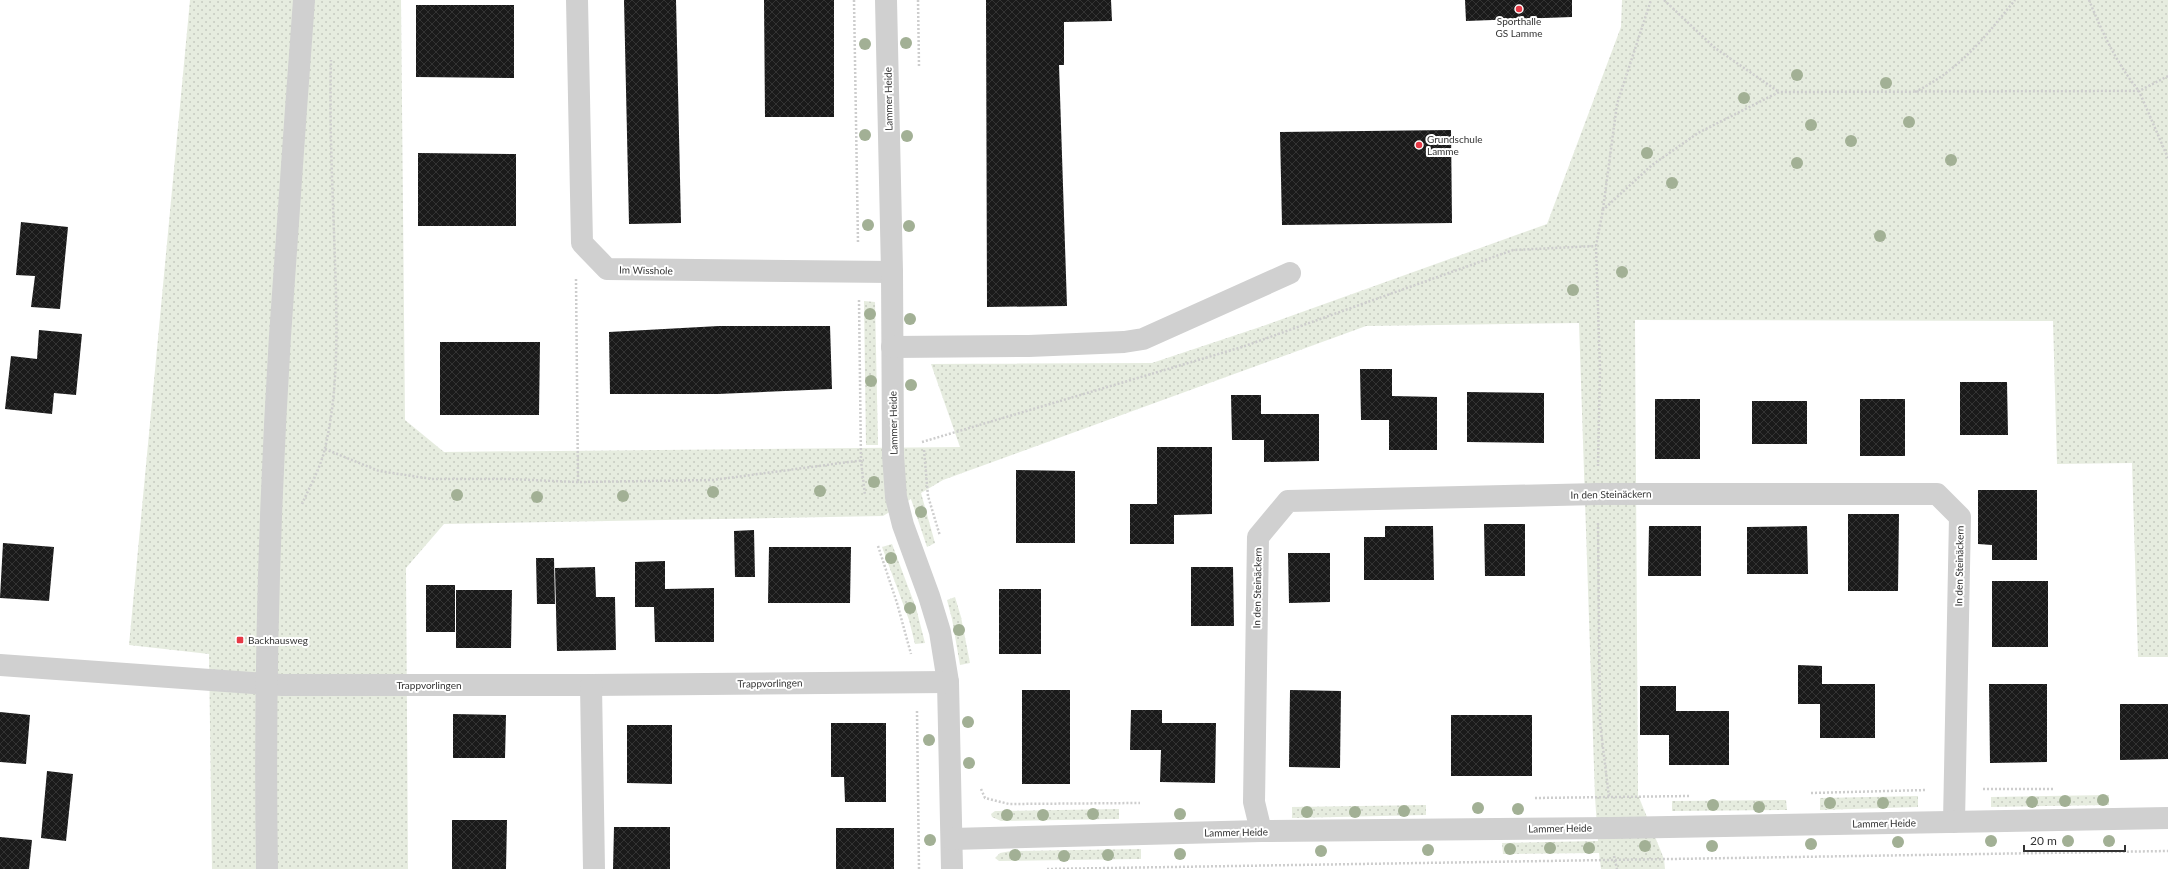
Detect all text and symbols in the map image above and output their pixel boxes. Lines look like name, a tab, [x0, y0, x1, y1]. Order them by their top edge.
marker: Sporthalle GS Lamme	[1514, 4, 1524, 14]
place label: Sporthalle GS Lamme	[1495, 15, 1543, 39]
street label: Lammer Heide	[881, 67, 895, 131]
place label: Grundschule Lamme	[1427, 133, 1483, 157]
marker: Grundschule Lamme	[1414, 140, 1424, 150]
street label: Im Wisshole	[619, 264, 673, 276]
street label: Lammer Heide	[886, 391, 900, 455]
street label: In den Steinäckern	[1570, 487, 1652, 501]
street label: In den Steinäckern	[1952, 525, 1966, 607]
street label: In den Steinäckern	[1250, 547, 1264, 629]
place label: Backhausweg	[248, 634, 308, 646]
marker: Backhausweg	[235, 635, 245, 645]
street label: Trappvorlingen	[737, 676, 803, 690]
street label: Trappvorlingen	[396, 679, 462, 691]
street label: Lammer Heide	[1852, 816, 1916, 830]
street label: Lammer Heide	[1528, 821, 1592, 835]
street label: Lammer Heide	[1204, 825, 1268, 839]
scale bar	[2024, 827, 2125, 853]
text: 20 m	[2030, 833, 2057, 848]

